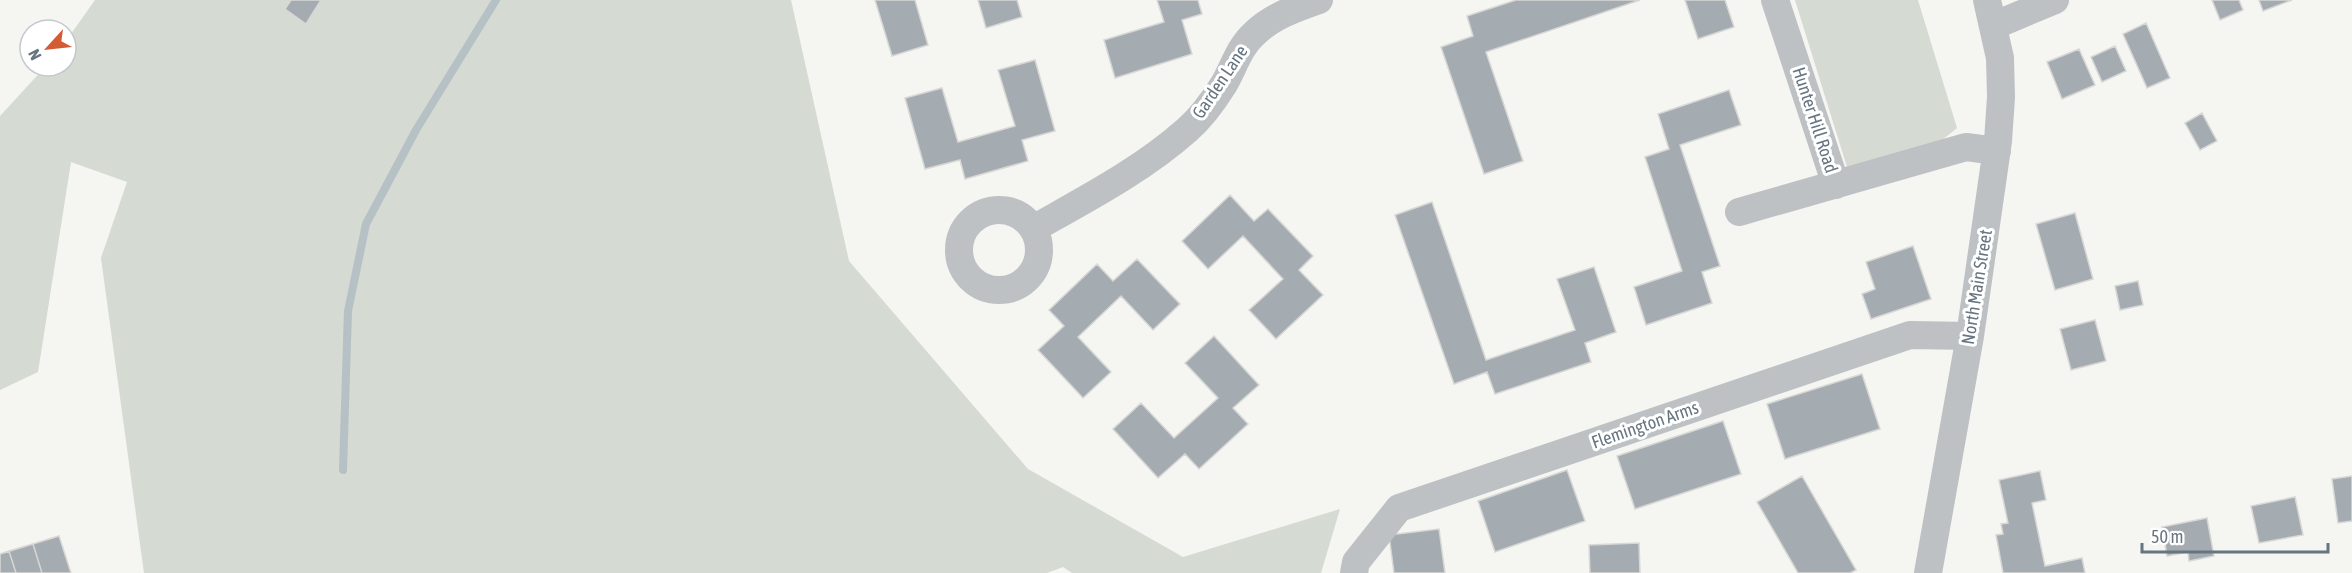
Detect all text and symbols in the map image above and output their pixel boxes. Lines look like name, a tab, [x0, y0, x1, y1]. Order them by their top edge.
north arrow	[18, 18, 78, 78]
street label: Garden Lane	[1188, 41, 1252, 122]
text: N	[24, 47, 45, 63]
street label: Hunter Hill Road	[1789, 64, 1842, 175]
street label: North Main Street	[1957, 228, 1996, 346]
street label: Flemington Arms	[1589, 396, 1701, 453]
scale bar	[2142, 516, 2328, 554]
text: 50 m	[2151, 526, 2183, 547]

